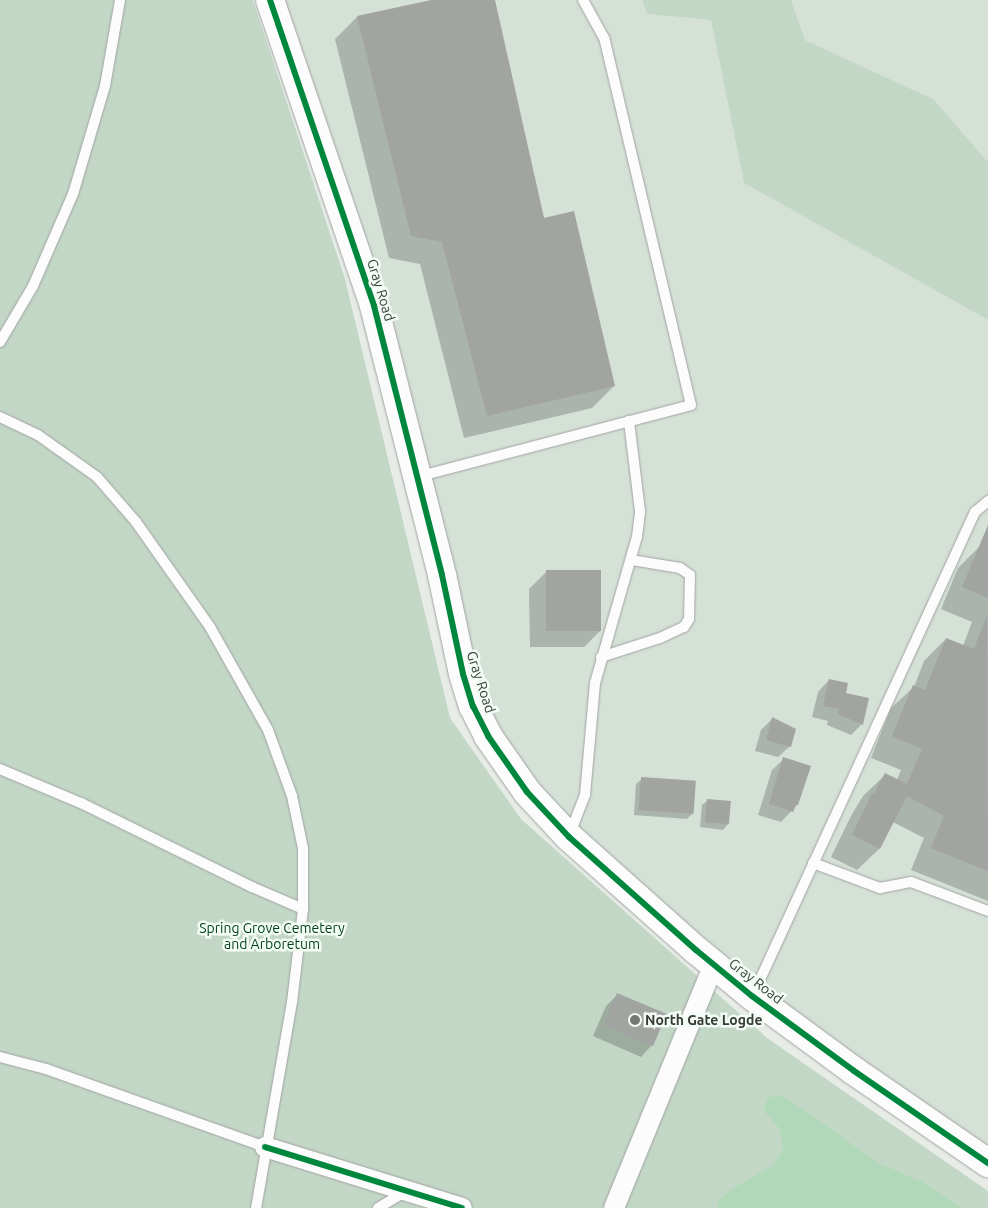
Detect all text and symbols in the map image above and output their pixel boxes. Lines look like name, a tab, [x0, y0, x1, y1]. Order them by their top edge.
street label: Gray Road	[364, 257, 398, 323]
street label: Gray Road	[463, 649, 499, 715]
park label: Spring Grove Cemetery and Arboretum	[199, 920, 345, 952]
street label: Gray Road	[726, 955, 786, 1007]
place label: North Gate Logde	[645, 1012, 762, 1028]
marker: North Gate Logde	[629, 1014, 641, 1026]

